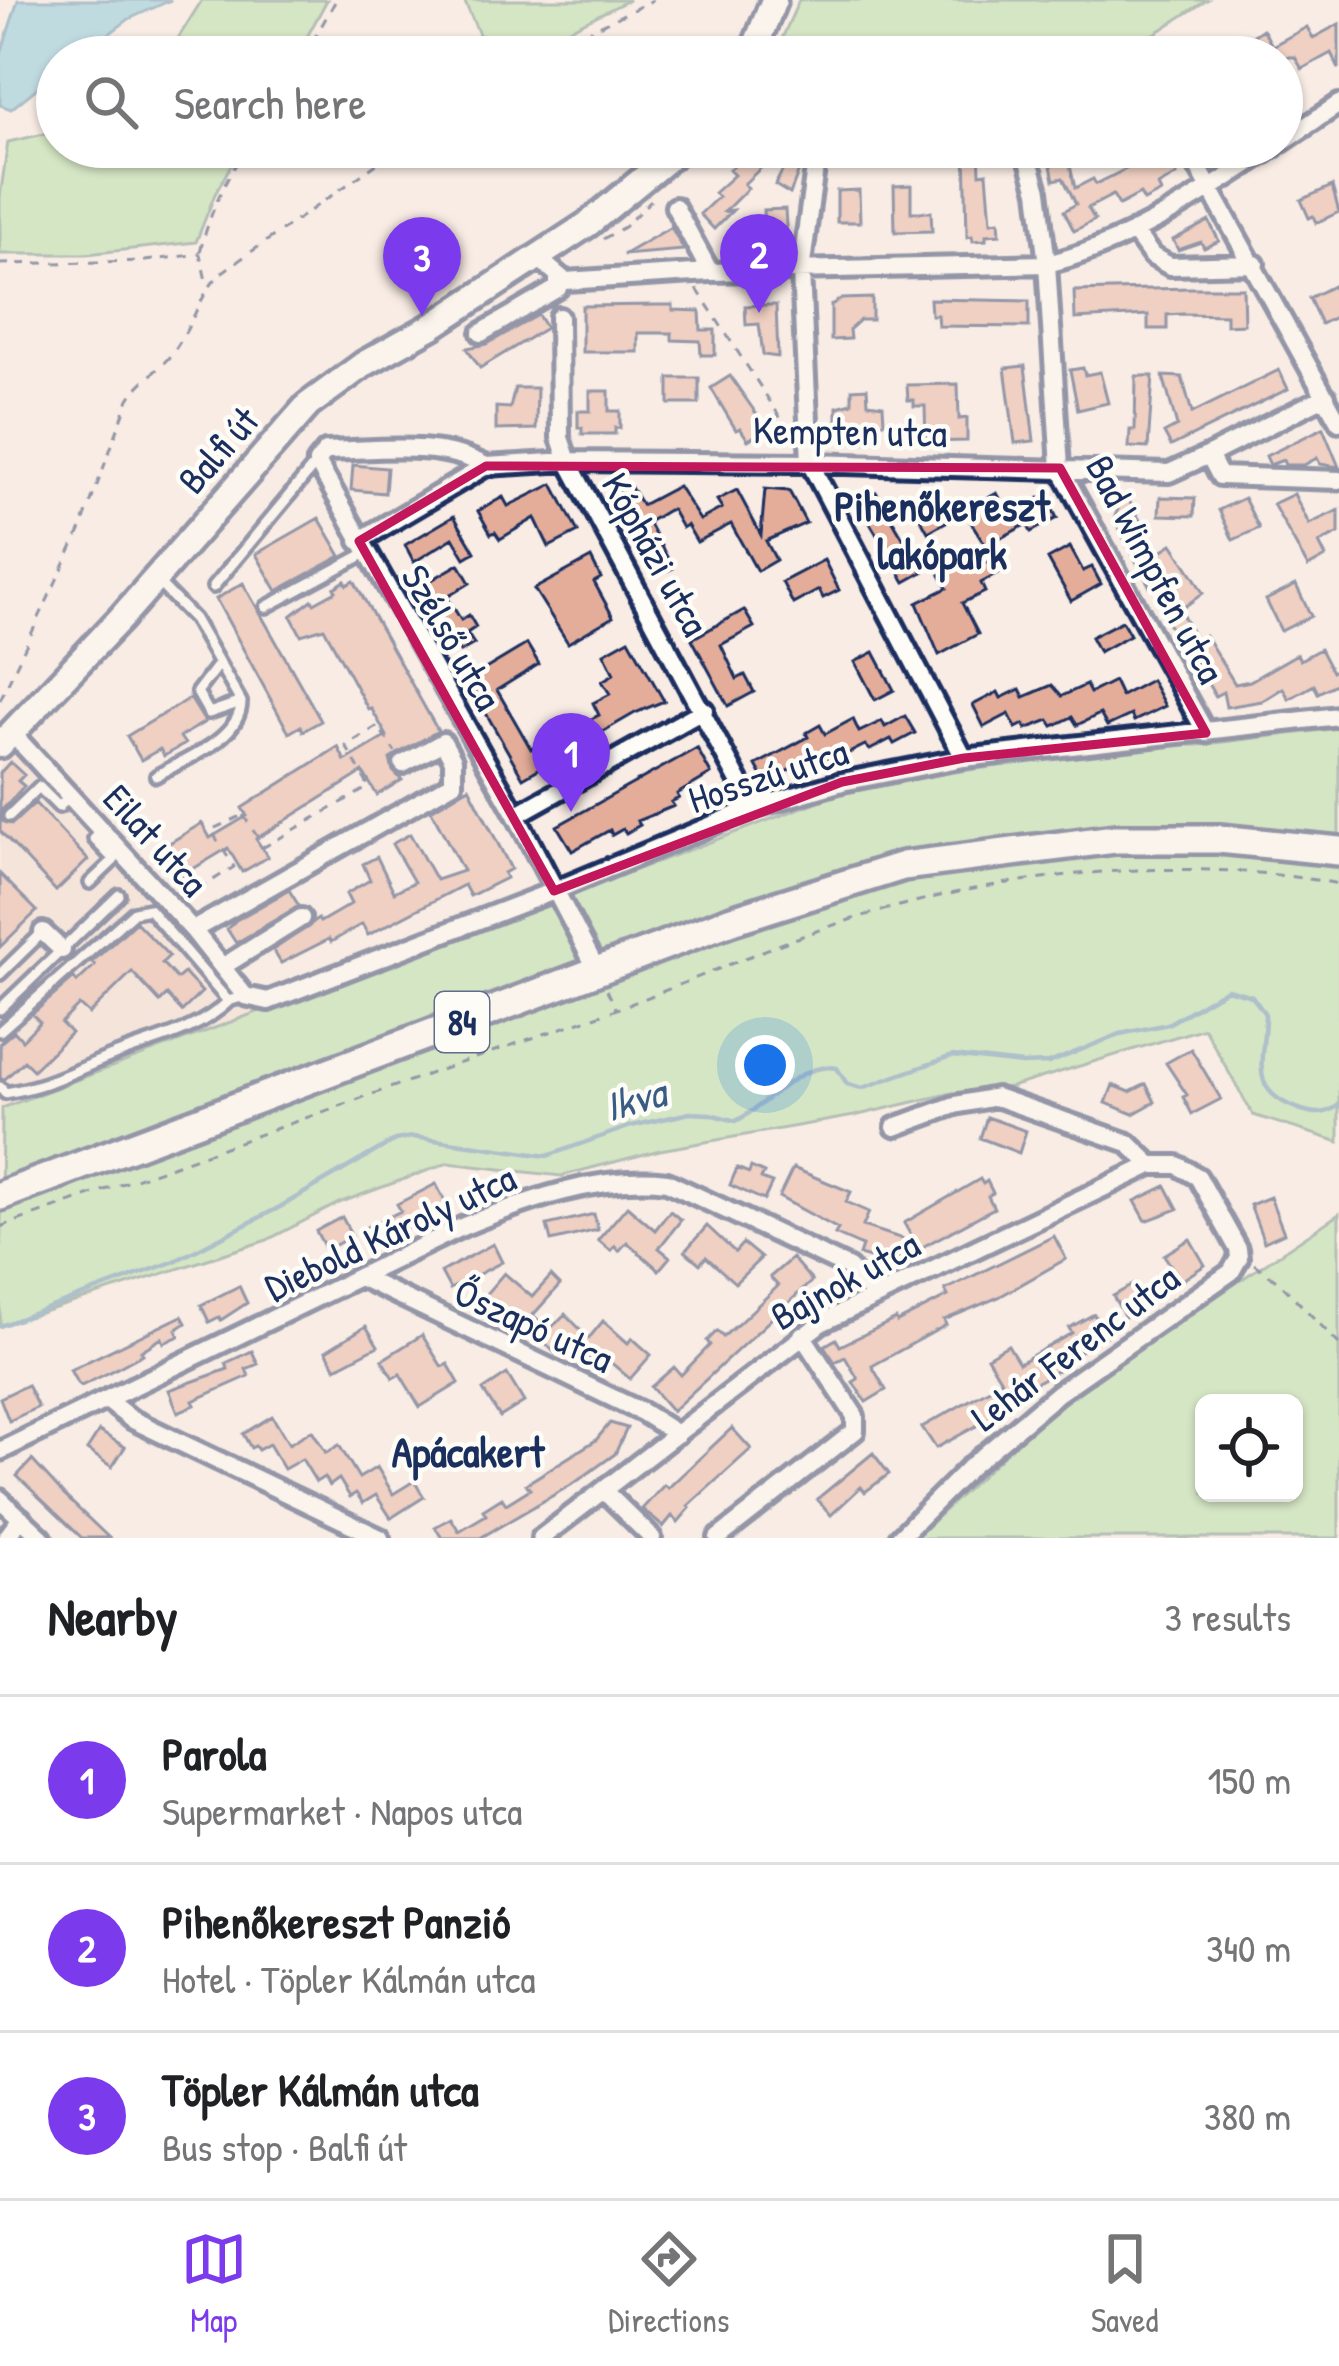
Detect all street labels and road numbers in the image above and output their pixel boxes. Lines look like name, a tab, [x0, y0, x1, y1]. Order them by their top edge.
street label: Balfi út	[165, 394, 270, 504]
street label: Kempten utca	[753, 402, 948, 459]
street label: Bad Wimpfen utca	[1074, 446, 1239, 692]
street label: Kópházi utca	[590, 463, 723, 645]
street label: Szélső utca	[390, 554, 515, 719]
street label: Hosszú utca	[681, 724, 854, 825]
street label: Eilat utca	[92, 772, 221, 907]
road number: 84	[435, 992, 489, 1052]
street label: Diebold Károly utca	[256, 1150, 524, 1313]
street label: Bajnok utca	[761, 1217, 929, 1342]
street label: Lehár Ferenc utca	[960, 1251, 1189, 1442]
street label: Őszapó utca	[446, 1265, 622, 1384]

